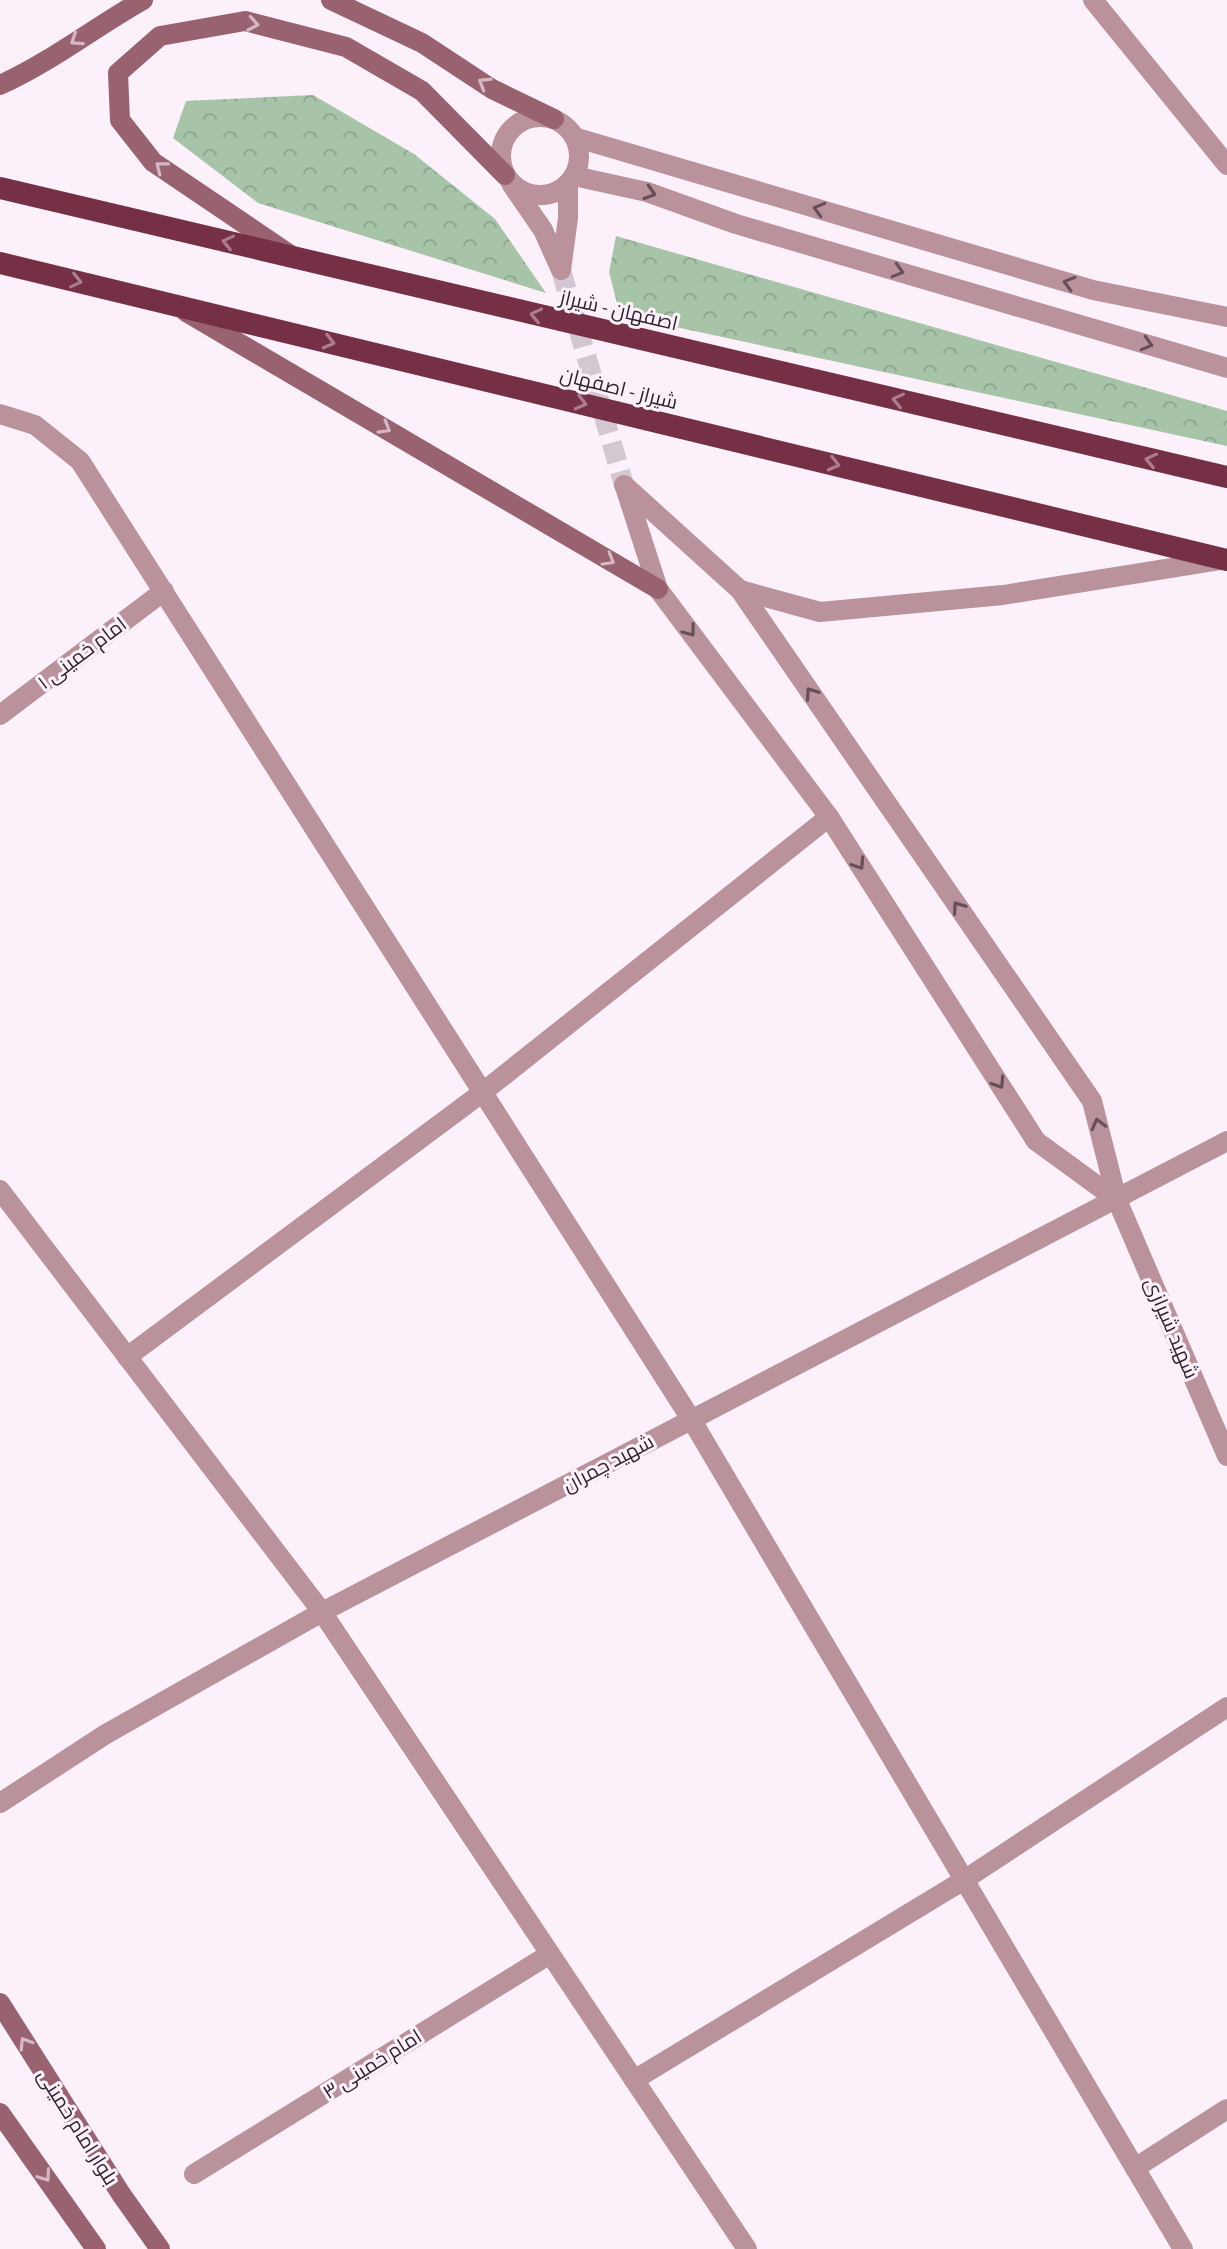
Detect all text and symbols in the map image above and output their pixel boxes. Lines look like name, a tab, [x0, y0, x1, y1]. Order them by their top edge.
one-way arrow	[246, 15, 260, 32]
one-way arrow	[71, 30, 85, 45]
one-way arrow	[479, 78, 493, 93]
one-way arrow	[155, 162, 170, 177]
one-way arrow	[642, 184, 656, 200]
one-way arrow	[813, 202, 827, 218]
one-way arrow	[222, 234, 236, 251]
one-way arrow	[890, 262, 904, 278]
one-way arrow	[69, 272, 82, 289]
one-way arrow	[1062, 276, 1076, 292]
street label: اصفهان - شیراز	[556, 284, 681, 338]
one-way arrow	[530, 307, 543, 324]
one-way arrow	[321, 332, 335, 349]
one-way arrow	[1140, 335, 1154, 351]
street label: شیراز - اصفهان	[557, 361, 680, 417]
one-way arrow	[892, 392, 905, 409]
one-way arrow	[574, 394, 588, 411]
one-way arrow	[376, 418, 391, 434]
one-way arrow	[1145, 452, 1158, 469]
one-way arrow	[827, 455, 840, 472]
one-way arrow	[600, 550, 615, 566]
street label: امام خمینی ۱	[32, 611, 133, 697]
one-way arrow	[680, 622, 694, 636]
one-way arrow	[806, 687, 821, 701]
one-way arrow	[850, 855, 865, 869]
one-way arrow	[953, 901, 968, 915]
one-way arrow	[990, 1074, 1005, 1088]
one-way arrow	[1090, 1118, 1107, 1132]
street label: شهید شیرازی	[1137, 1274, 1205, 1383]
street label: شهید چمران	[558, 1428, 659, 1500]
street label: امام خمینی ۳	[318, 2023, 428, 2106]
one-way arrow	[20, 2037, 35, 2052]
street label: بلوار امام خمینی	[30, 2064, 124, 2191]
one-way arrow	[35, 2168, 50, 2182]

